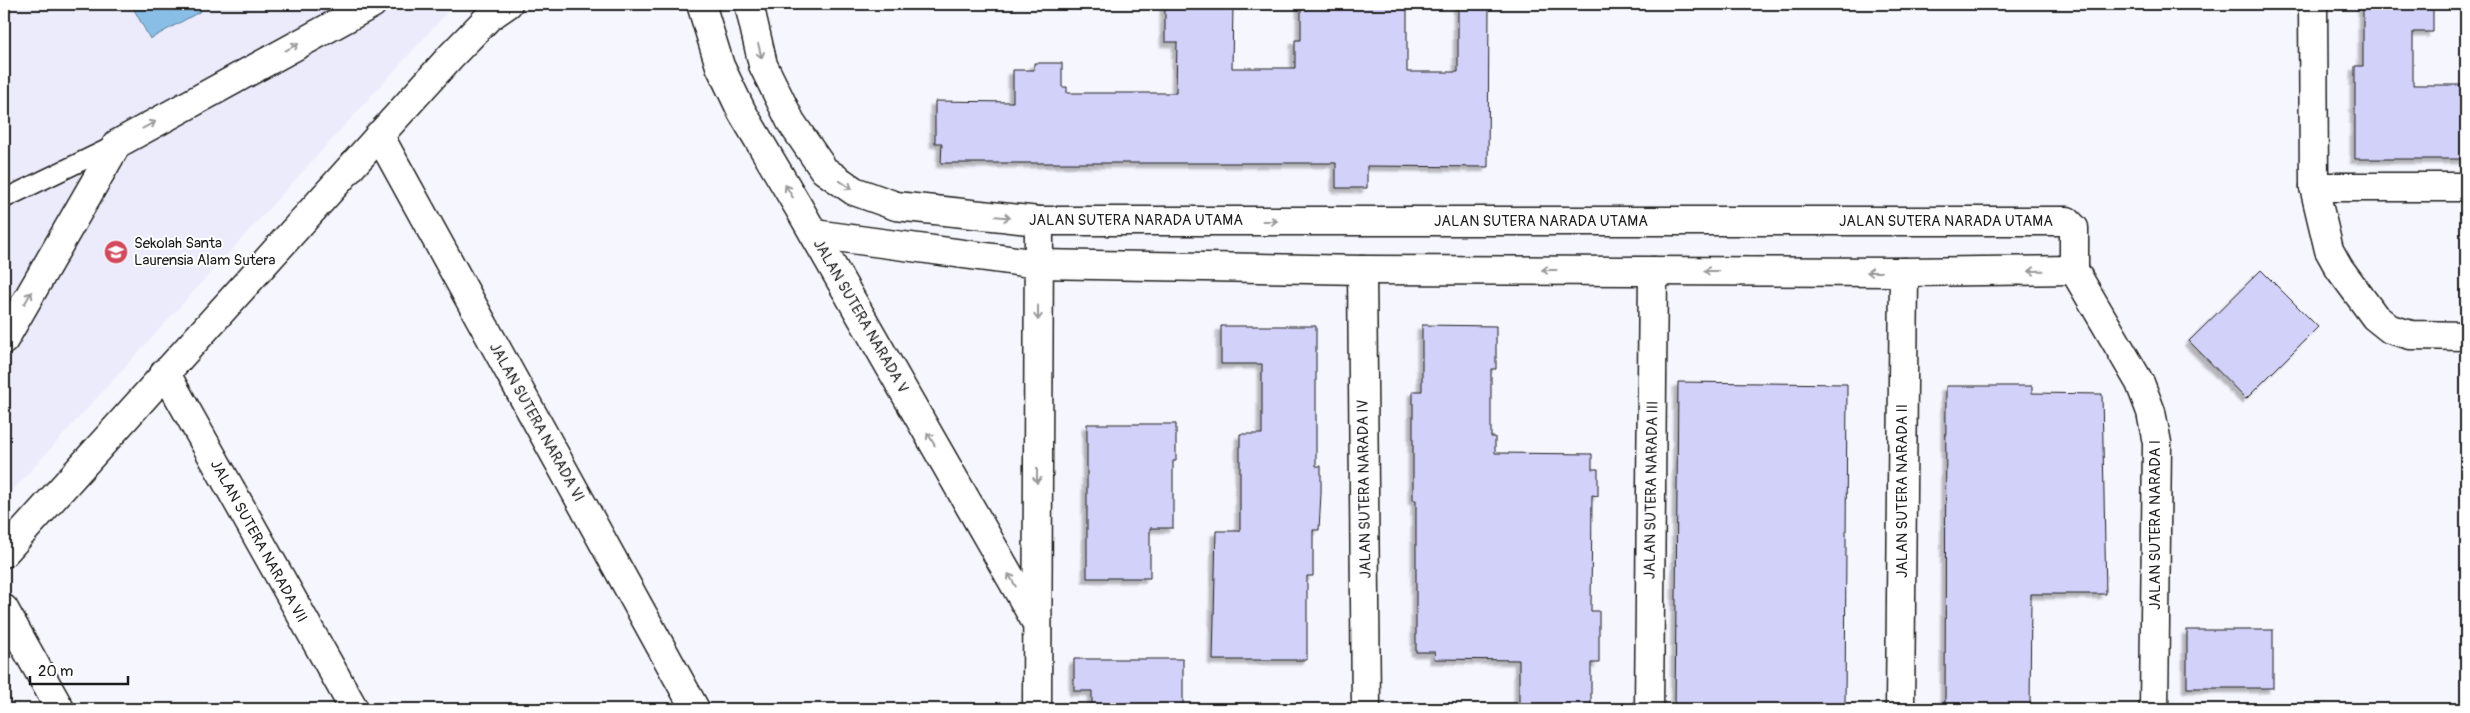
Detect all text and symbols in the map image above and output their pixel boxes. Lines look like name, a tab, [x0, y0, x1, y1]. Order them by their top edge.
one-way arrow	[284, 42, 298, 52]
one-way arrow	[756, 43, 765, 59]
one-way arrow	[141, 120, 156, 130]
one-way arrow	[838, 180, 852, 190]
one-way arrow	[784, 185, 794, 199]
street label: JALAN SUTERA NARADA UTAMA	[1029, 211, 1243, 230]
one-way arrow	[995, 212, 1011, 222]
street label: JALAN SUTERA NARADA UTAMA	[1434, 212, 1648, 231]
street label: JALAN SUTERA NARADA UTAMA	[1839, 212, 2053, 231]
one-way arrow	[1262, 216, 1278, 226]
place label: Sekolah Santa Laurensia Alam Sutera	[134, 234, 276, 270]
street label: JALAN SUTERA NARADA V	[809, 236, 912, 397]
school or university icon: Sekolah Santa Laurensia Alam Sutera	[103, 239, 129, 265]
one-way arrow	[1541, 265, 1557, 275]
one-way arrow	[1703, 266, 1720, 276]
one-way arrow	[2028, 266, 2044, 276]
one-way arrow	[1866, 267, 1882, 277]
one-way arrow	[23, 290, 33, 305]
one-way arrow	[1033, 304, 1043, 321]
street label: JALAN SUTERA NARADA VI	[485, 339, 588, 505]
street label: JALAN SUTERA NARADA IV	[1353, 399, 1376, 579]
street label: JALAN SUTERA NARADA III	[1640, 401, 1663, 579]
street label: JALAN SUTERA NARADA II	[1893, 404, 1912, 578]
one-way arrow	[926, 432, 936, 446]
street label: JALAN SUTERA NARADA I	[2146, 440, 2165, 610]
street label: JALAN SUTERA NARADA VII	[206, 457, 311, 626]
one-way arrow	[1032, 467, 1042, 483]
one-way arrow	[1007, 572, 1017, 587]
scale bar	[30, 653, 128, 685]
text: 20 m	[38, 662, 73, 681]

